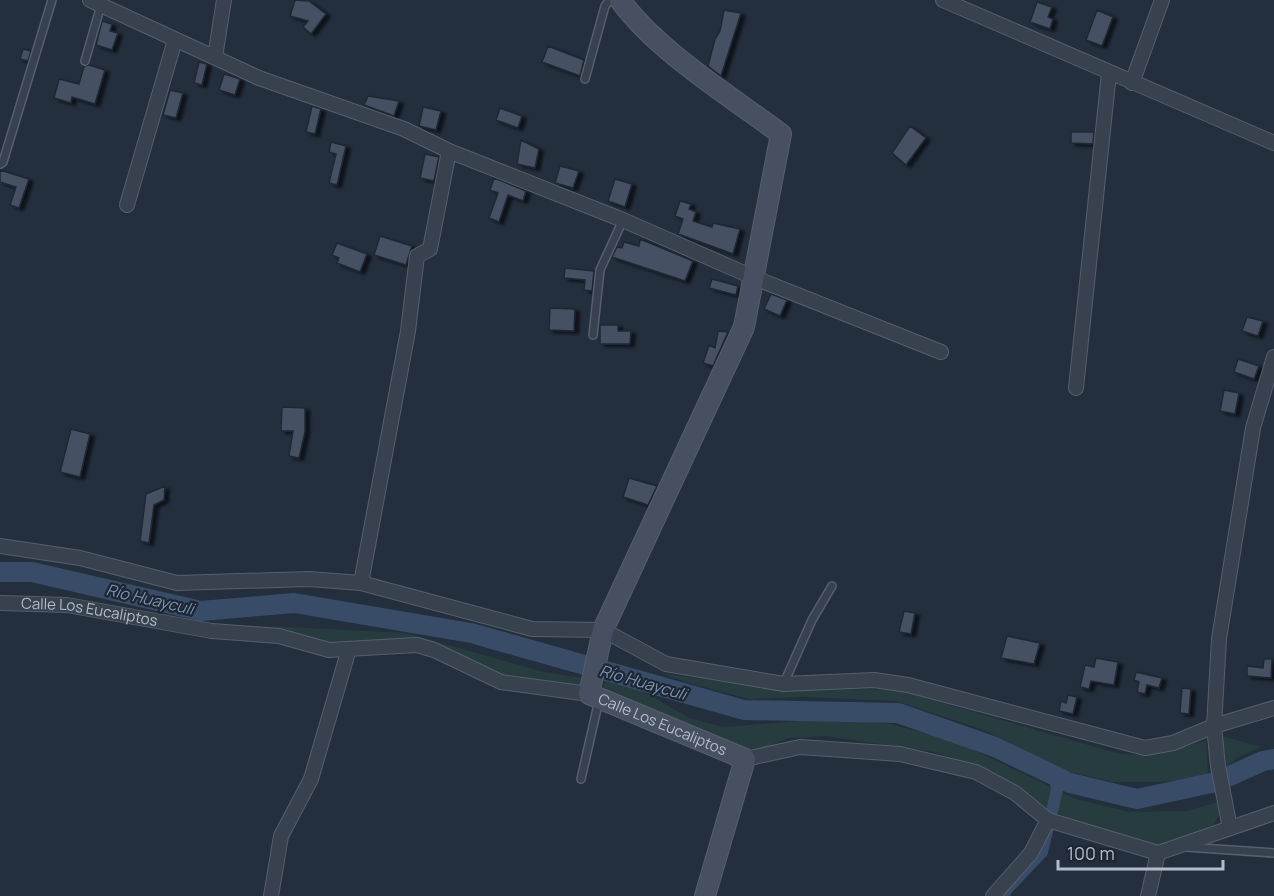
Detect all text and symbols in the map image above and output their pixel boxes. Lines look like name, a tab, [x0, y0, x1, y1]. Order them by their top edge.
water label: Río Huayculi	[104, 578, 198, 620]
street label: Calle Los Eucaliptos	[21, 593, 159, 631]
water label: Río Huayculi	[597, 659, 691, 706]
street label: Calle Los Eucaliptos	[595, 688, 730, 760]
scale bar	[1058, 833, 1223, 871]
text: 100 m	[1067, 841, 1115, 865]

